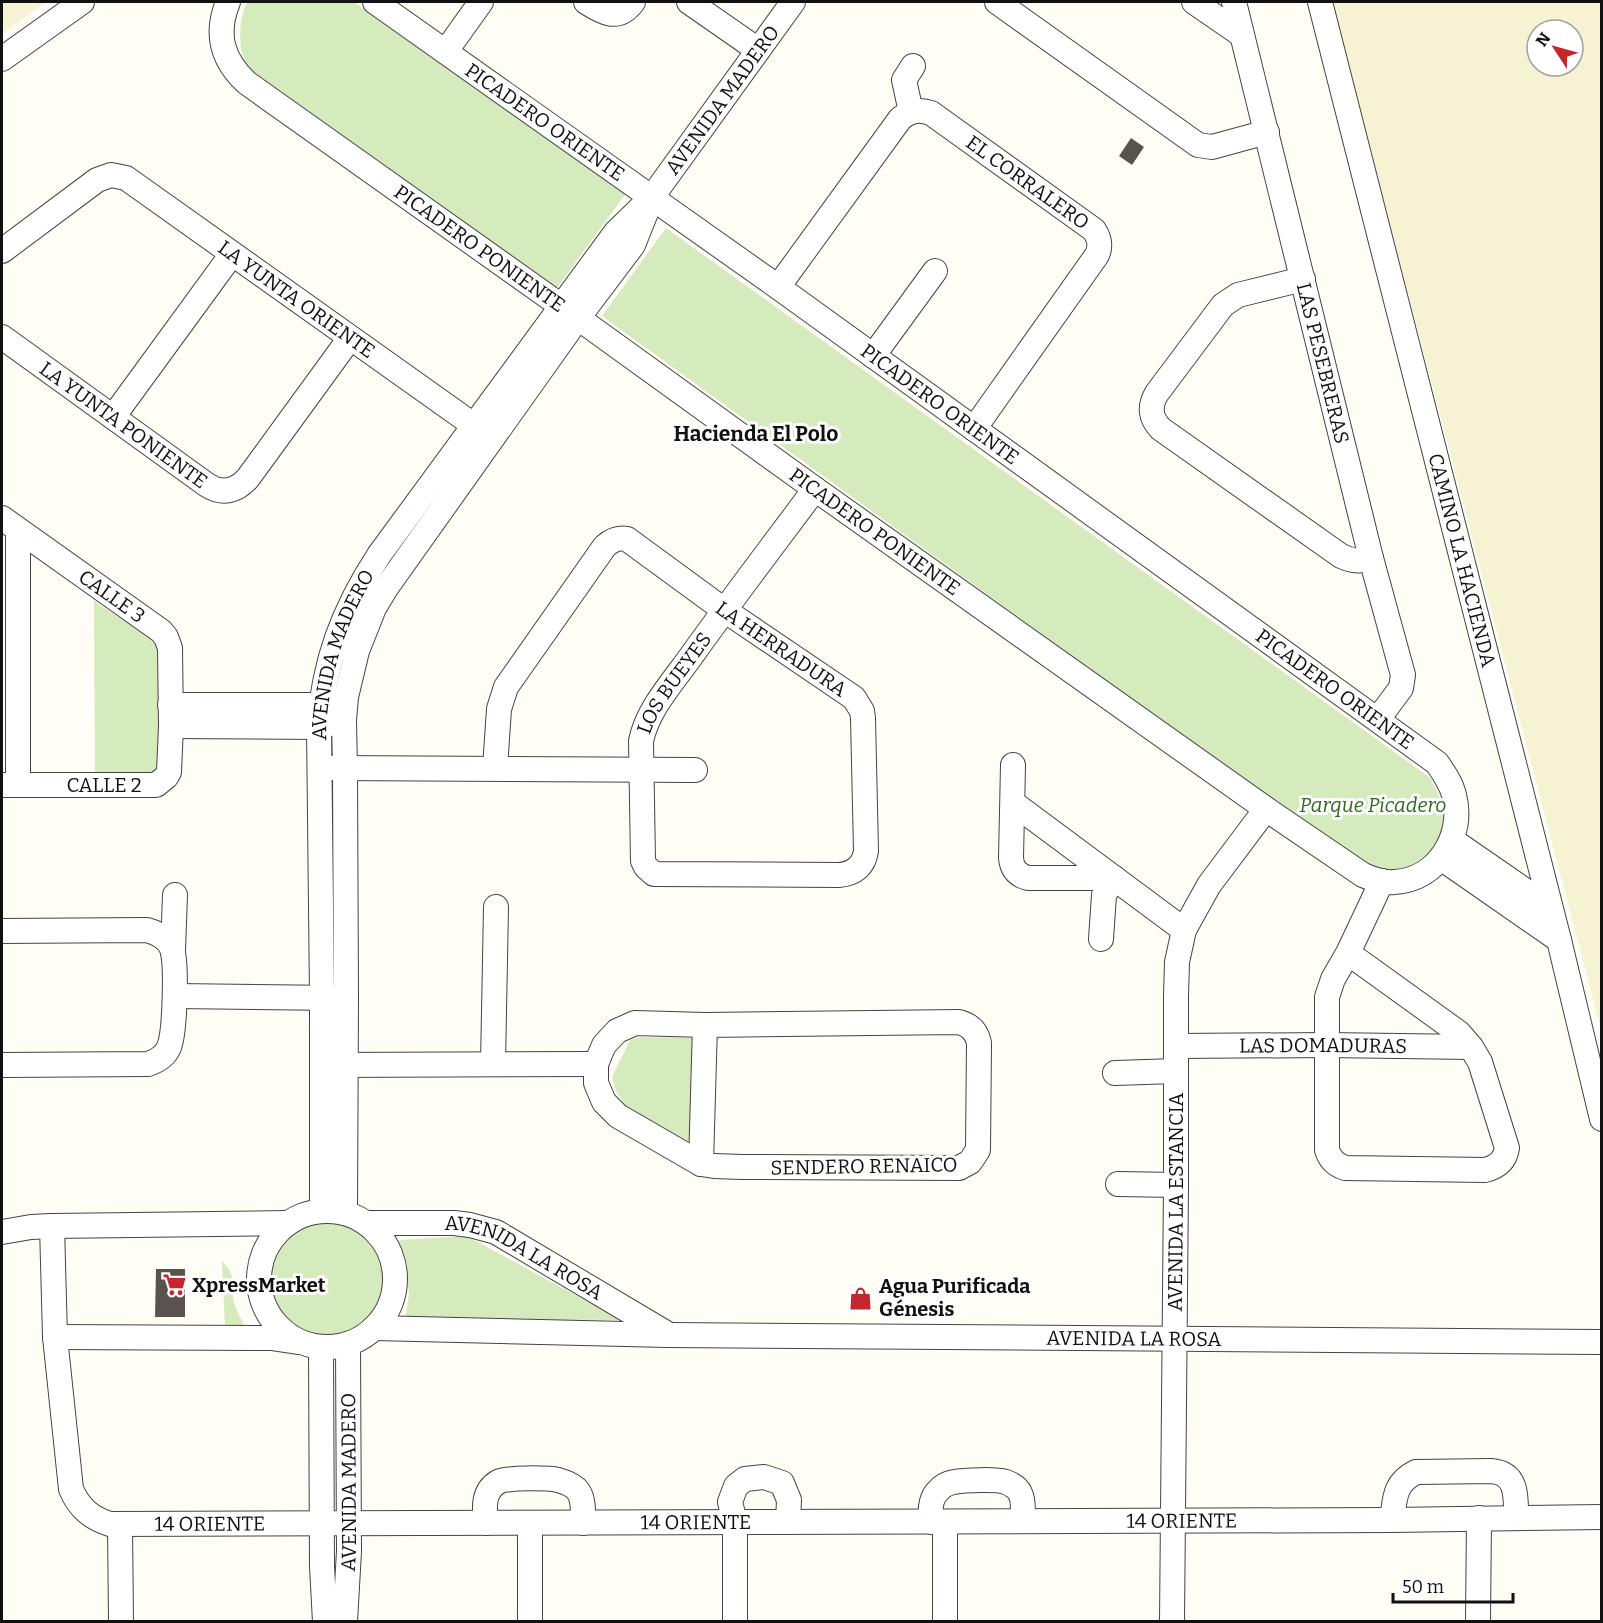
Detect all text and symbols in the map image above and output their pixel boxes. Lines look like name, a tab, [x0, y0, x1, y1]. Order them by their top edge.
north arrow	[1525, 18, 1585, 78]
street label: AVENIDA MADERO	[660, 21, 784, 179]
text: N	[1532, 29, 1555, 50]
street label: PICADERO ORIENTE	[461, 58, 629, 186]
street label: EL CORRALERO	[962, 130, 1094, 235]
street label: PICADERO PONIENTE	[390, 179, 570, 317]
street label: LA YUNTA ORIENTE	[214, 235, 380, 363]
street label: LAS PESEBRERAS	[1292, 280, 1354, 446]
street label: PICADERO ORIENTE	[856, 339, 1024, 469]
street label: LA YUNTA PONIENTE	[35, 356, 212, 493]
district label: Hacienda El Polo	[674, 421, 838, 447]
street label: CAMINO LA HACIENDA	[1423, 451, 1501, 670]
street label: PICADERO PONIENTE	[785, 463, 965, 600]
street label: CALLE 3	[74, 564, 150, 628]
street label: AVENIDA MADERO	[307, 565, 379, 740]
street label: LA HERRADURA	[711, 596, 852, 702]
street label: PICADERO ORIENTE	[1251, 624, 1419, 754]
street label: LOS BUEYES	[632, 628, 716, 737]
street label: CALLE 2	[66, 773, 142, 797]
park label: Parque Picadero	[1300, 793, 1446, 817]
street label: LAS DOMADURAS	[1239, 1033, 1407, 1058]
street label: AVENIDA LA ESTANCIA	[1163, 1092, 1188, 1312]
street label: SENDERO RENAICO	[770, 1152, 958, 1180]
street label: AVENIDA LA ROSA	[444, 1211, 608, 1305]
supermarket icon: XpressMarket	[161, 1272, 187, 1298]
place label: XpressMarket	[192, 1273, 326, 1297]
place label: Agua Purificada Génesis	[879, 1274, 1030, 1321]
shop icon: Agua Purificada Génesis	[848, 1285, 874, 1311]
street label: AVENIDA LA ROSA	[1046, 1326, 1222, 1351]
street label: AVENIDA MADERO	[336, 1393, 361, 1572]
street label: 14 ORIENTE	[1127, 1508, 1237, 1533]
street label: 14 ORIENTE	[641, 1510, 751, 1534]
street label: 14 ORIENTE	[155, 1512, 265, 1536]
scale bar	[1393, 1566, 1513, 1604]
text: 50 m	[1402, 1576, 1444, 1598]

